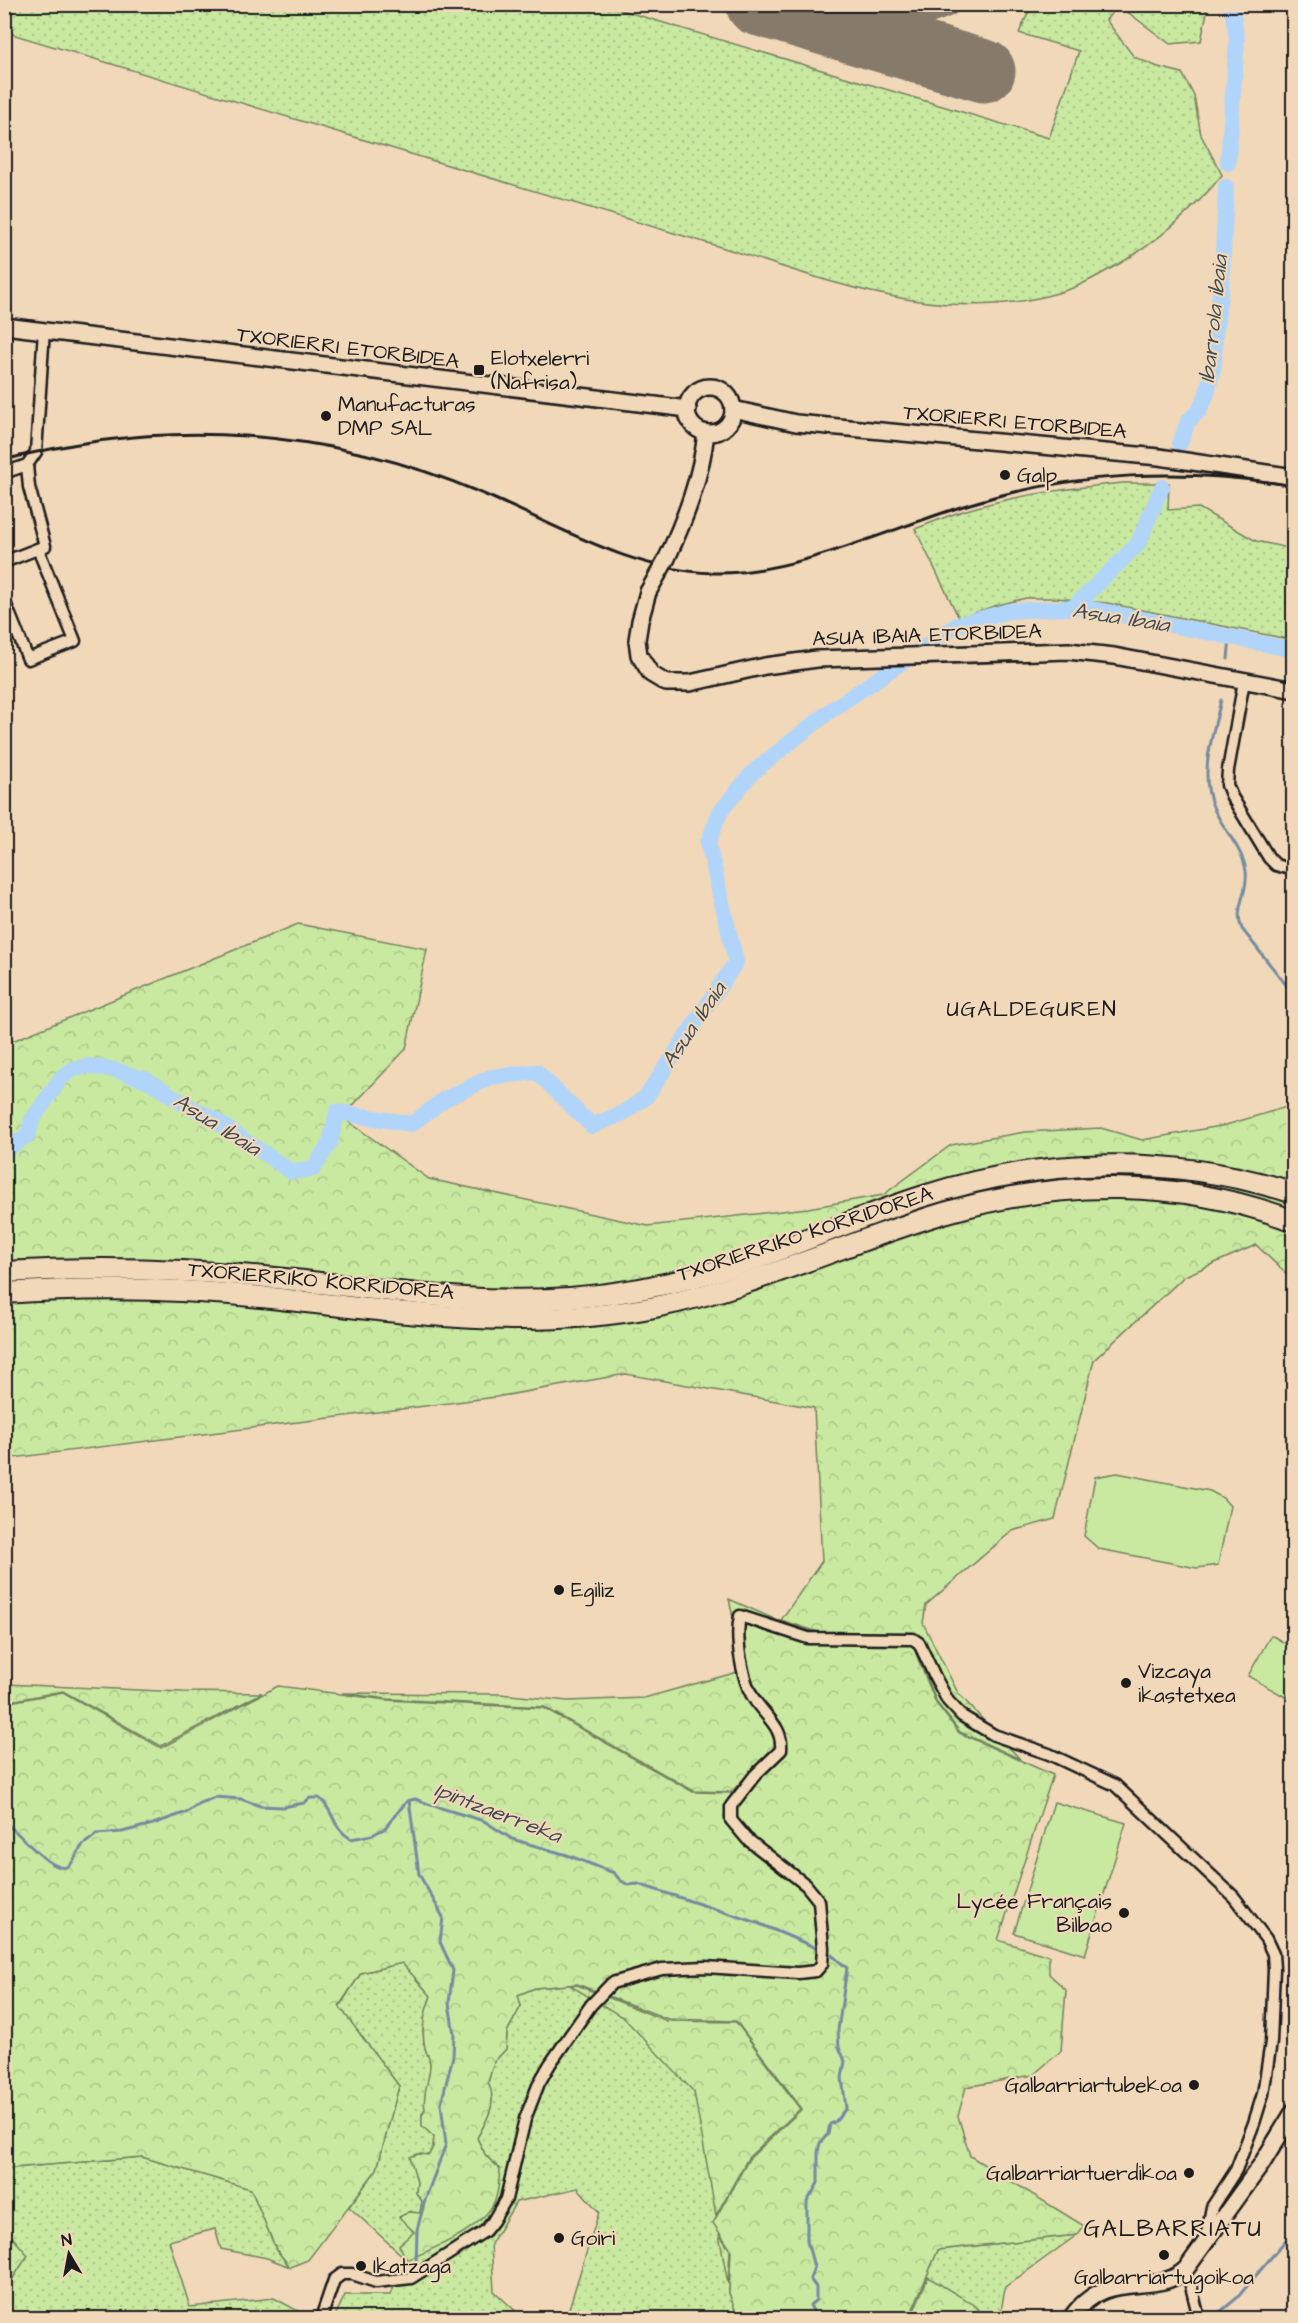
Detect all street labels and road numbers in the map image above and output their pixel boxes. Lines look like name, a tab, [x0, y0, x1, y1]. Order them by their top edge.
street label: TXORIERRI ETORBIDEA	[235, 320, 461, 376]
street label: TXORIERRI ETORBIDEA	[902, 398, 1128, 446]
street label: ASUA IBAIA ETORBIDEA	[812, 616, 1043, 653]
street label: TXORIERRIKO KORRIDOREA	[674, 1179, 937, 1289]
street label: TXORIERRIKO KORRIDOREA	[187, 1255, 456, 1307]

